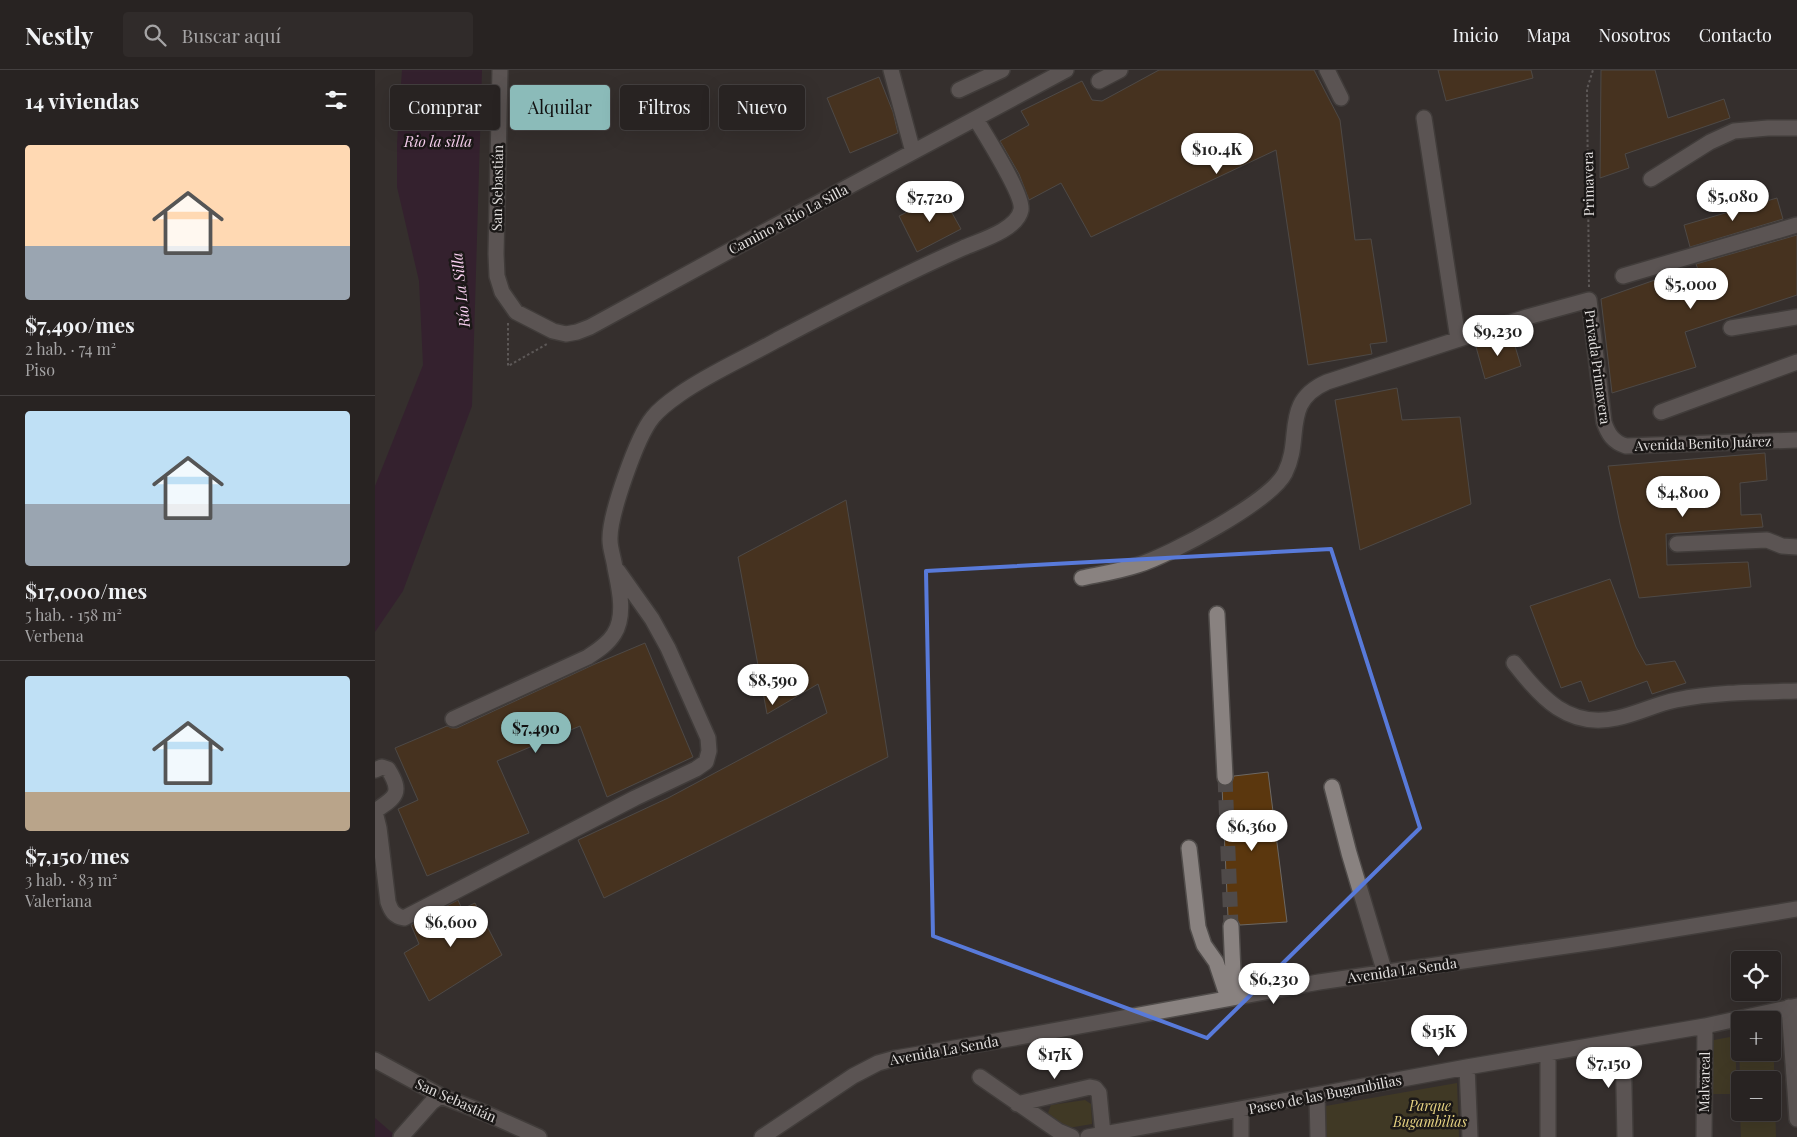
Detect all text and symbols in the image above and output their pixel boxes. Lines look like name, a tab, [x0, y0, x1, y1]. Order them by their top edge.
search box	[123, 12, 473, 57]
text: Nestly	[25, 19, 93, 51]
icon: search	[141, 21, 169, 49]
text: Buscar aquí	[181, 22, 281, 48]
text: Inicio	[1453, 23, 1499, 47]
text: Mapa	[1527, 23, 1571, 47]
text: Nosotros	[1599, 23, 1671, 47]
text: Contacto	[1699, 23, 1772, 47]
chip: Comprar	[390, 85, 500, 130]
chip: Alquilar	[510, 85, 610, 130]
chip: Filtros	[620, 85, 709, 130]
chip: Nuevo	[719, 85, 805, 130]
text: 14 viviendas	[25, 86, 139, 114]
icon: filters	[322, 86, 350, 114]
water label: Rio la silla	[403, 131, 472, 151]
pin: $10.4K	[1176, 132, 1258, 175]
text: $10.4K	[1192, 138, 1242, 159]
street label: San Sebastián	[487, 144, 507, 231]
street label: Primavera	[1578, 151, 1598, 217]
icon: home	[143, 178, 233, 268]
street label: Camino a Río La Silla	[725, 180, 851, 258]
pin: $7,720	[889, 180, 971, 223]
pin: $5,080	[1692, 180, 1774, 222]
text: $5,080	[1708, 185, 1758, 206]
text: $7,720	[907, 186, 953, 207]
water label: Río La Silla	[446, 251, 474, 329]
pin: $5,000	[1650, 268, 1732, 310]
text: $5,000	[1665, 273, 1717, 294]
street label: Privada Primavera	[1581, 308, 1615, 426]
text: $7,490/mes	[25, 310, 135, 338]
pin: $9,230	[1457, 314, 1539, 357]
text: $9,230	[1474, 320, 1522, 341]
text: 2 hab. · 74 m²	[25, 338, 116, 359]
text: Piso	[25, 359, 55, 380]
street label: Avenida Benito Juárez	[1633, 431, 1772, 455]
icon: home	[143, 443, 233, 533]
pin: $4,800	[1642, 476, 1724, 518]
text: $4,800	[1657, 481, 1709, 502]
text: $17,000/mes	[25, 576, 147, 604]
text: 5 hab. · 158 m²	[25, 604, 122, 625]
text: Verbena	[25, 625, 84, 646]
pin: $8,590	[732, 664, 814, 706]
text: $8,590	[749, 669, 797, 690]
icon: home	[143, 708, 233, 798]
pin: $7,490	[495, 712, 577, 754]
text: $7,490	[512, 717, 560, 738]
pin: $6,360	[1211, 810, 1293, 852]
text: $6,360	[1227, 815, 1277, 836]
text: $7,150/mes	[25, 841, 130, 869]
text: 3 hab. · 83 m²	[25, 869, 117, 890]
text: Valeriana	[25, 890, 92, 911]
pin: $6,600	[410, 906, 492, 948]
text: $6,600	[425, 911, 477, 932]
map controls	[1731, 951, 1781, 1121]
button: locate	[1731, 951, 1781, 1001]
street label: Avenida La Senda	[1345, 953, 1458, 987]
pin: $6,230	[1233, 962, 1315, 1005]
text: $6,230	[1250, 968, 1299, 989]
button: +	[1731, 1011, 1781, 1061]
pin: $15K	[1409, 1014, 1469, 1057]
text: $15K	[1422, 1020, 1456, 1041]
street label: Avenida La Senda	[887, 1031, 1000, 1069]
pin: $17K	[1025, 1038, 1085, 1080]
text: $17K	[1038, 1043, 1072, 1064]
pin: $7,150	[1568, 1046, 1650, 1089]
street label: Malvareal	[1694, 1051, 1714, 1113]
text: $7,150	[1587, 1052, 1631, 1073]
street label: Paseo de las Bugambilias	[1247, 1070, 1403, 1118]
button: −	[1731, 1071, 1781, 1121]
street label: San Sebastián	[413, 1074, 500, 1127]
park label: Parque Bugambilias	[1392, 1096, 1468, 1131]

